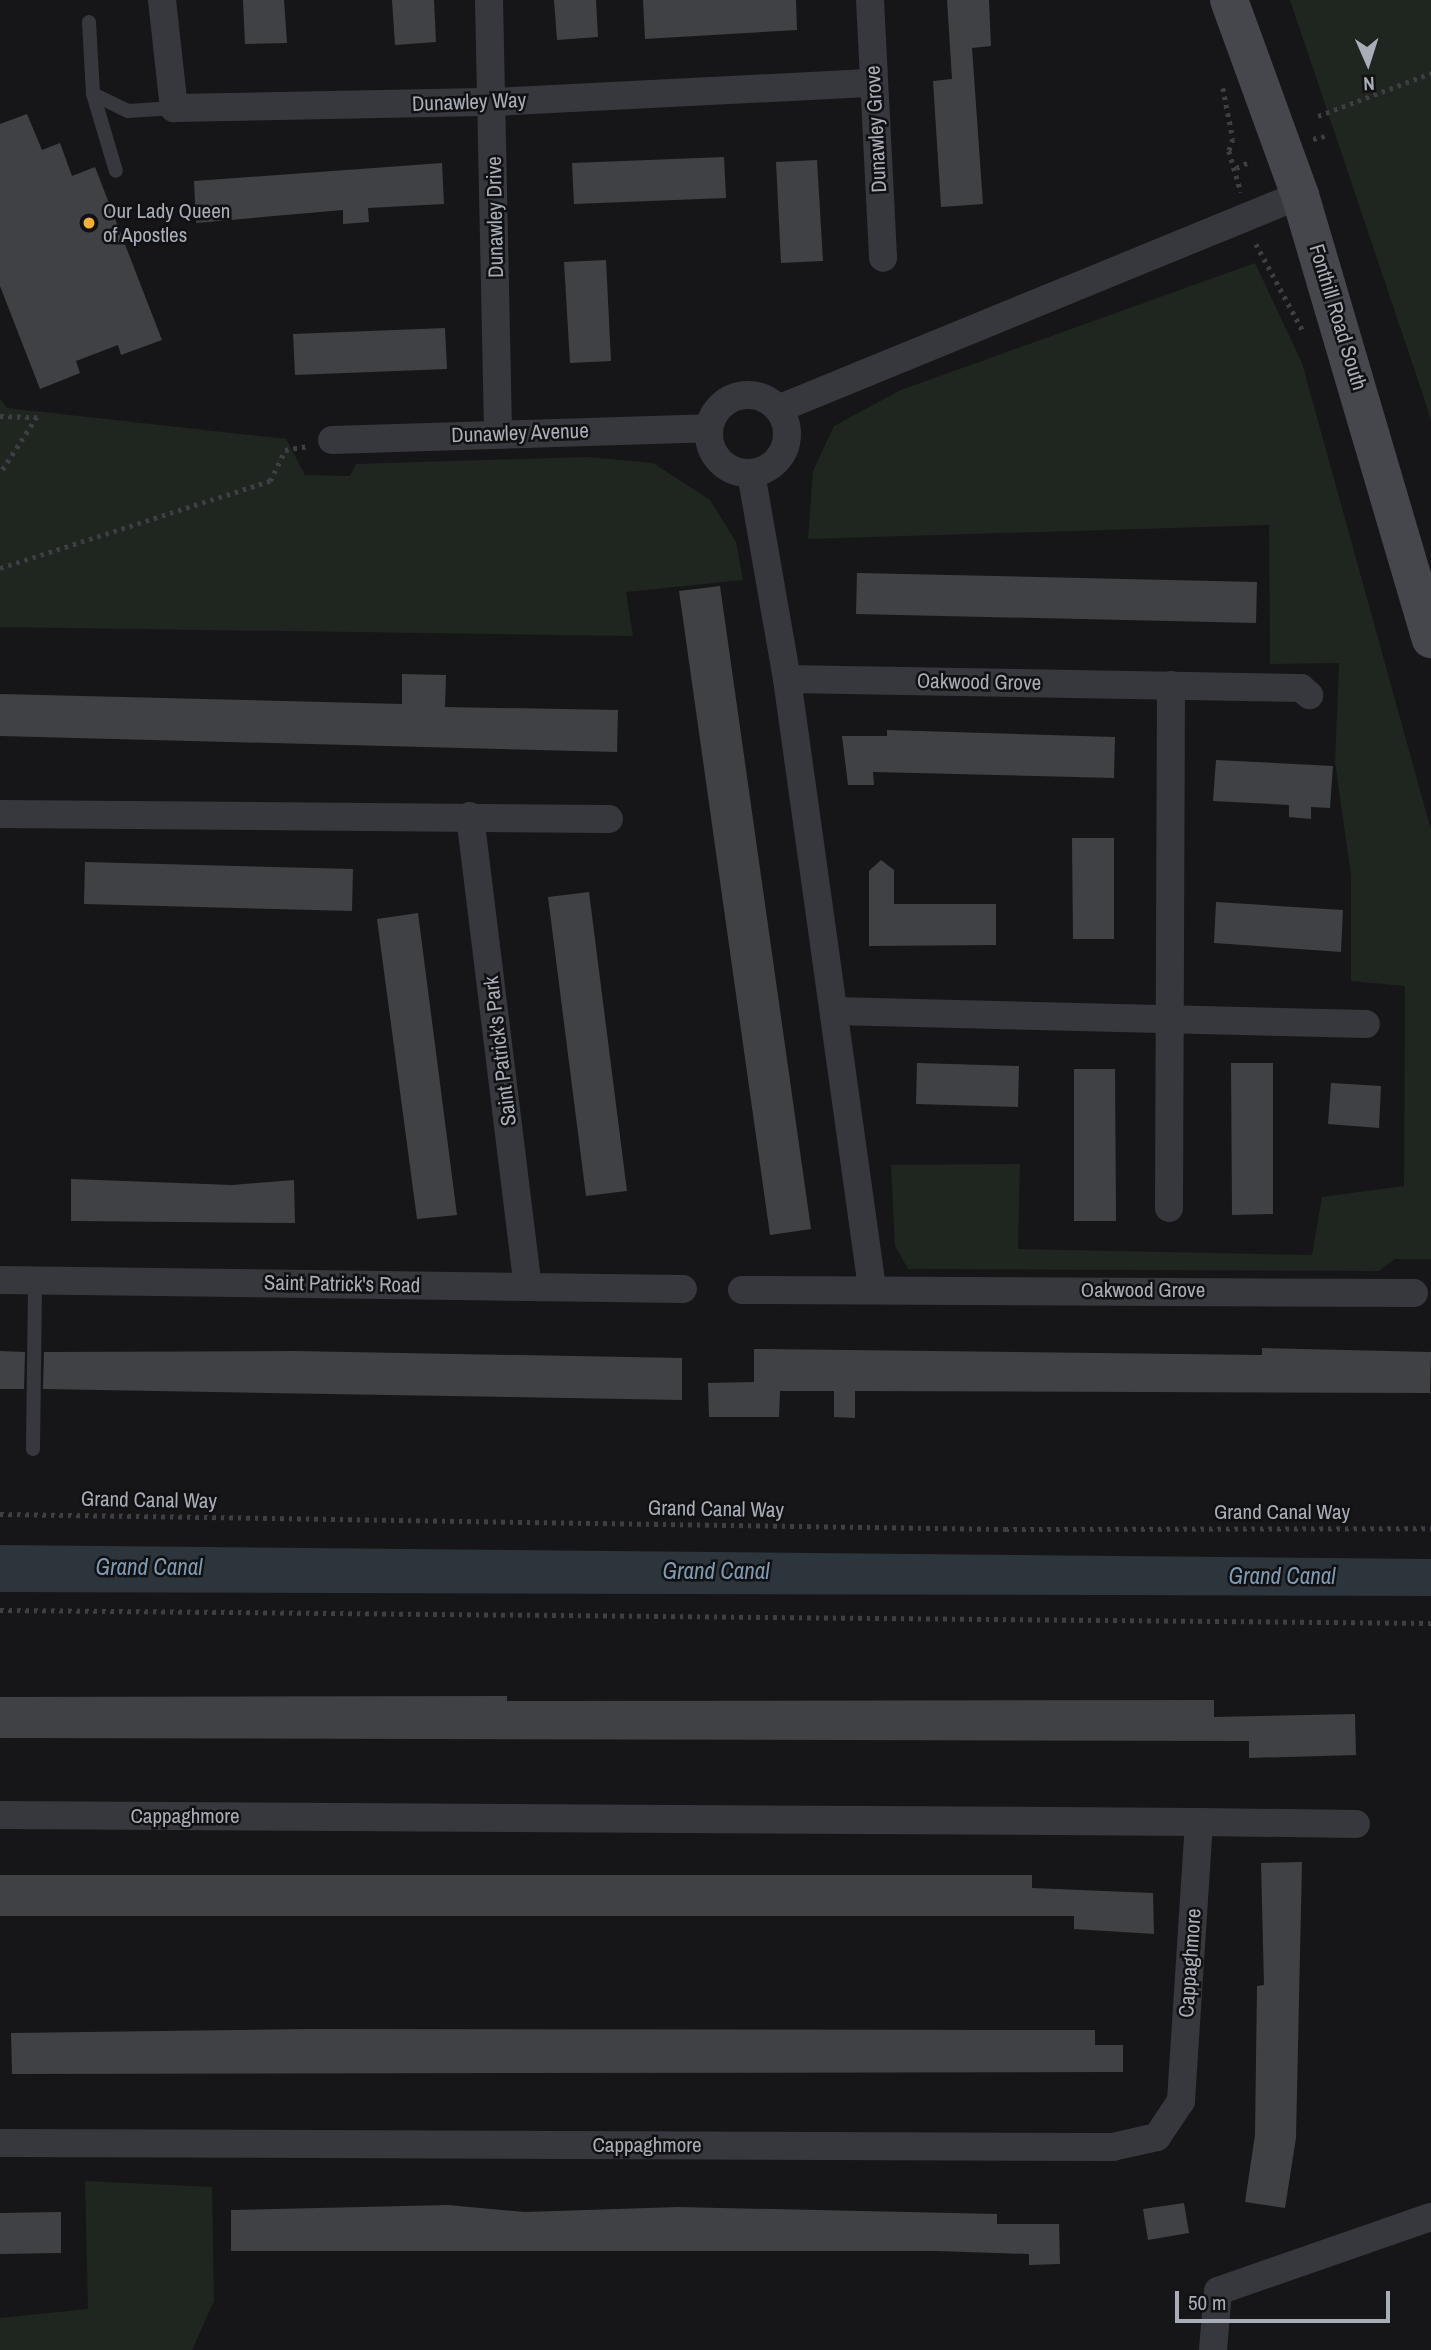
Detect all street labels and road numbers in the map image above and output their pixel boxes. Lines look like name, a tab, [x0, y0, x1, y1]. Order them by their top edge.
street label: Dunawley Grove	[860, 65, 892, 193]
street label: Dunawley Way	[411, 87, 527, 117]
street label: Dunawley Drive	[481, 156, 509, 278]
street label: Fonthill Road South	[1304, 241, 1372, 393]
street label: Dunawley Avenue	[450, 418, 590, 448]
street label: Oakwood Grove	[917, 668, 1041, 696]
street label: Saint Patrick's Park	[478, 975, 522, 1127]
street label: Saint Patrick's Road	[264, 1270, 420, 1298]
street label: Oakwood Grove	[1081, 1277, 1205, 1303]
street label: Grand Canal Way	[81, 1486, 217, 1514]
street label: Grand Canal Way	[648, 1495, 784, 1523]
street label: Grand Canal Way	[1214, 1499, 1350, 1525]
street label: Cappaghmore	[130, 1803, 240, 1829]
street label: Cappaghmore	[1174, 1908, 1206, 2018]
street label: Cappaghmore	[592, 2132, 702, 2158]

